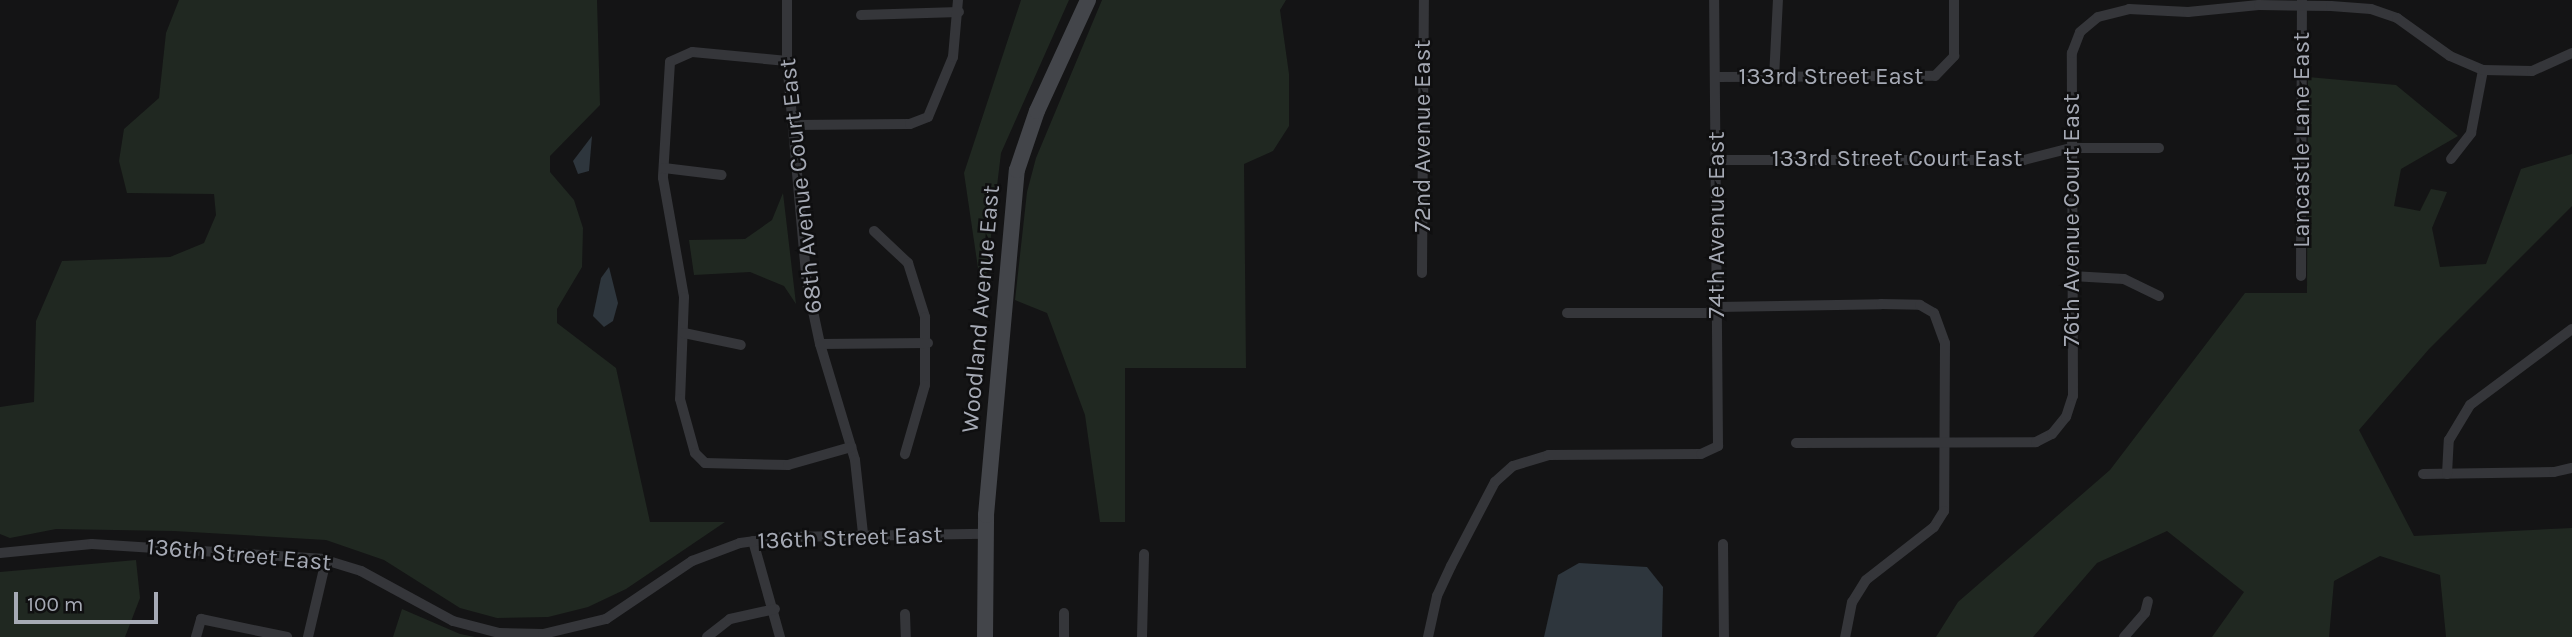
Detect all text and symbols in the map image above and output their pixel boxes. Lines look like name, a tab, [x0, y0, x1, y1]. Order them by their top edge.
street label: Lancastle Lane East	[2288, 32, 2316, 248]
street label: 72nd Avenue East	[1409, 40, 1437, 232]
street label: 68th Avenue Court East	[773, 57, 829, 315]
street label: 133rd Street East	[1739, 63, 1923, 91]
street label: 76th Avenue Court East	[2058, 94, 2086, 346]
street label: 74th Avenue East	[1703, 132, 1731, 318]
street label: 133rd Street Court East	[1772, 145, 2022, 173]
street label: Woodland Avenue East	[956, 184, 1006, 434]
street label: 136th Street East	[757, 520, 943, 556]
street label: 136th Street East	[146, 533, 332, 577]
scale bar	[18, 578, 161, 622]
text: 100 m	[27, 592, 84, 616]

